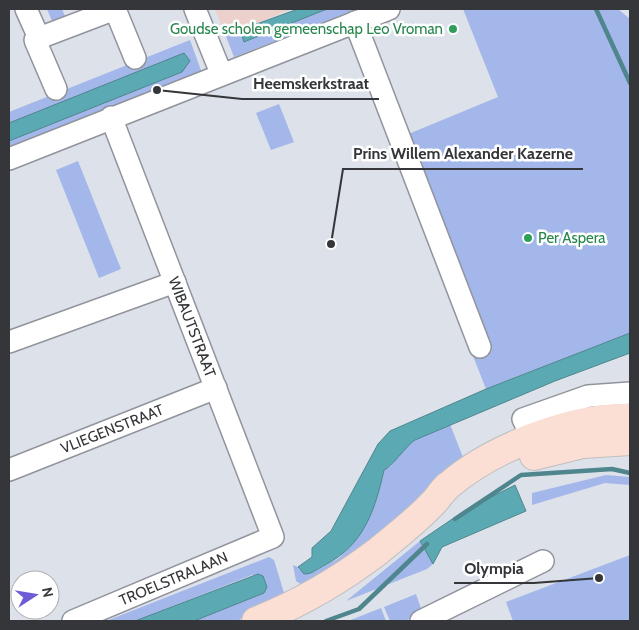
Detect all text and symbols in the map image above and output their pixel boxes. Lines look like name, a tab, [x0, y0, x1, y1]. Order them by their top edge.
place label: Goudse scholen gemeenschap Leo Vroman	[170, 20, 443, 38]
marker: Goudse scholen gemeenschap Leo Vroman	[447, 23, 459, 35]
callout: Heemskerkstraat	[242, 68, 379, 99]
text: Heemskerkstraat	[253, 74, 370, 93]
callout: Prins Willem Alexander Kazerne	[343, 138, 583, 169]
text: Prins Willem Alexander Kazerne	[353, 144, 573, 163]
place label: Per Aspera	[538, 229, 606, 247]
marker: Per Aspera	[522, 232, 534, 244]
street label: WIBAUTSTRAAT	[165, 274, 219, 380]
street label: VLIEGENSTRAAT	[58, 401, 166, 458]
street label: TROELSTRALAAN	[116, 548, 230, 610]
callout: Olympia	[454, 552, 534, 583]
text: Olympia	[464, 559, 524, 578]
north arrow	[10, 570, 60, 620]
text: N	[38, 586, 58, 599]

